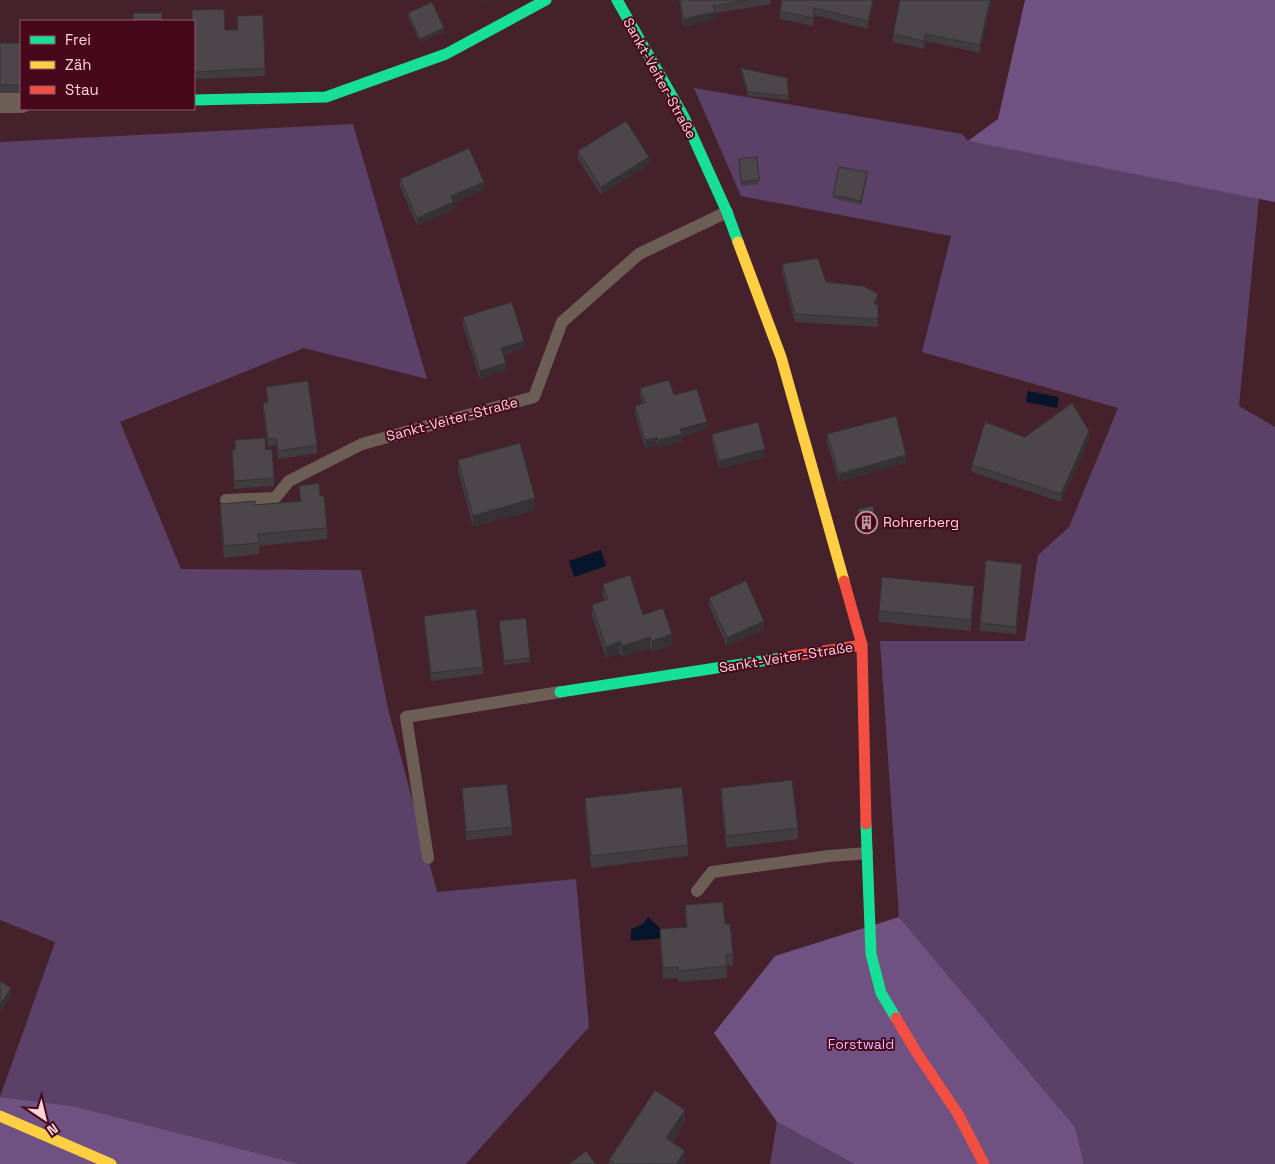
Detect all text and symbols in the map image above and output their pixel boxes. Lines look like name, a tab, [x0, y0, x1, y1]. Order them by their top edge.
street label: Sankt-Veiter-Straße	[619, 14, 701, 142]
legend	[20, 20, 195, 110]
text: Frei	[65, 30, 91, 49]
text: Zäh	[65, 55, 91, 74]
text: Stau	[65, 80, 99, 99]
street label: Sankt-Veiter-Straße	[384, 393, 520, 445]
building icon: Rohrerberg	[855, 510, 879, 534]
place label: Rohrerberg	[883, 513, 959, 531]
street label: Sankt-Veiter-Straße	[718, 638, 854, 676]
park label: Forstwald	[828, 1035, 894, 1053]
north arrow	[20, 1094, 70, 1144]
text: N	[43, 1120, 61, 1140]

